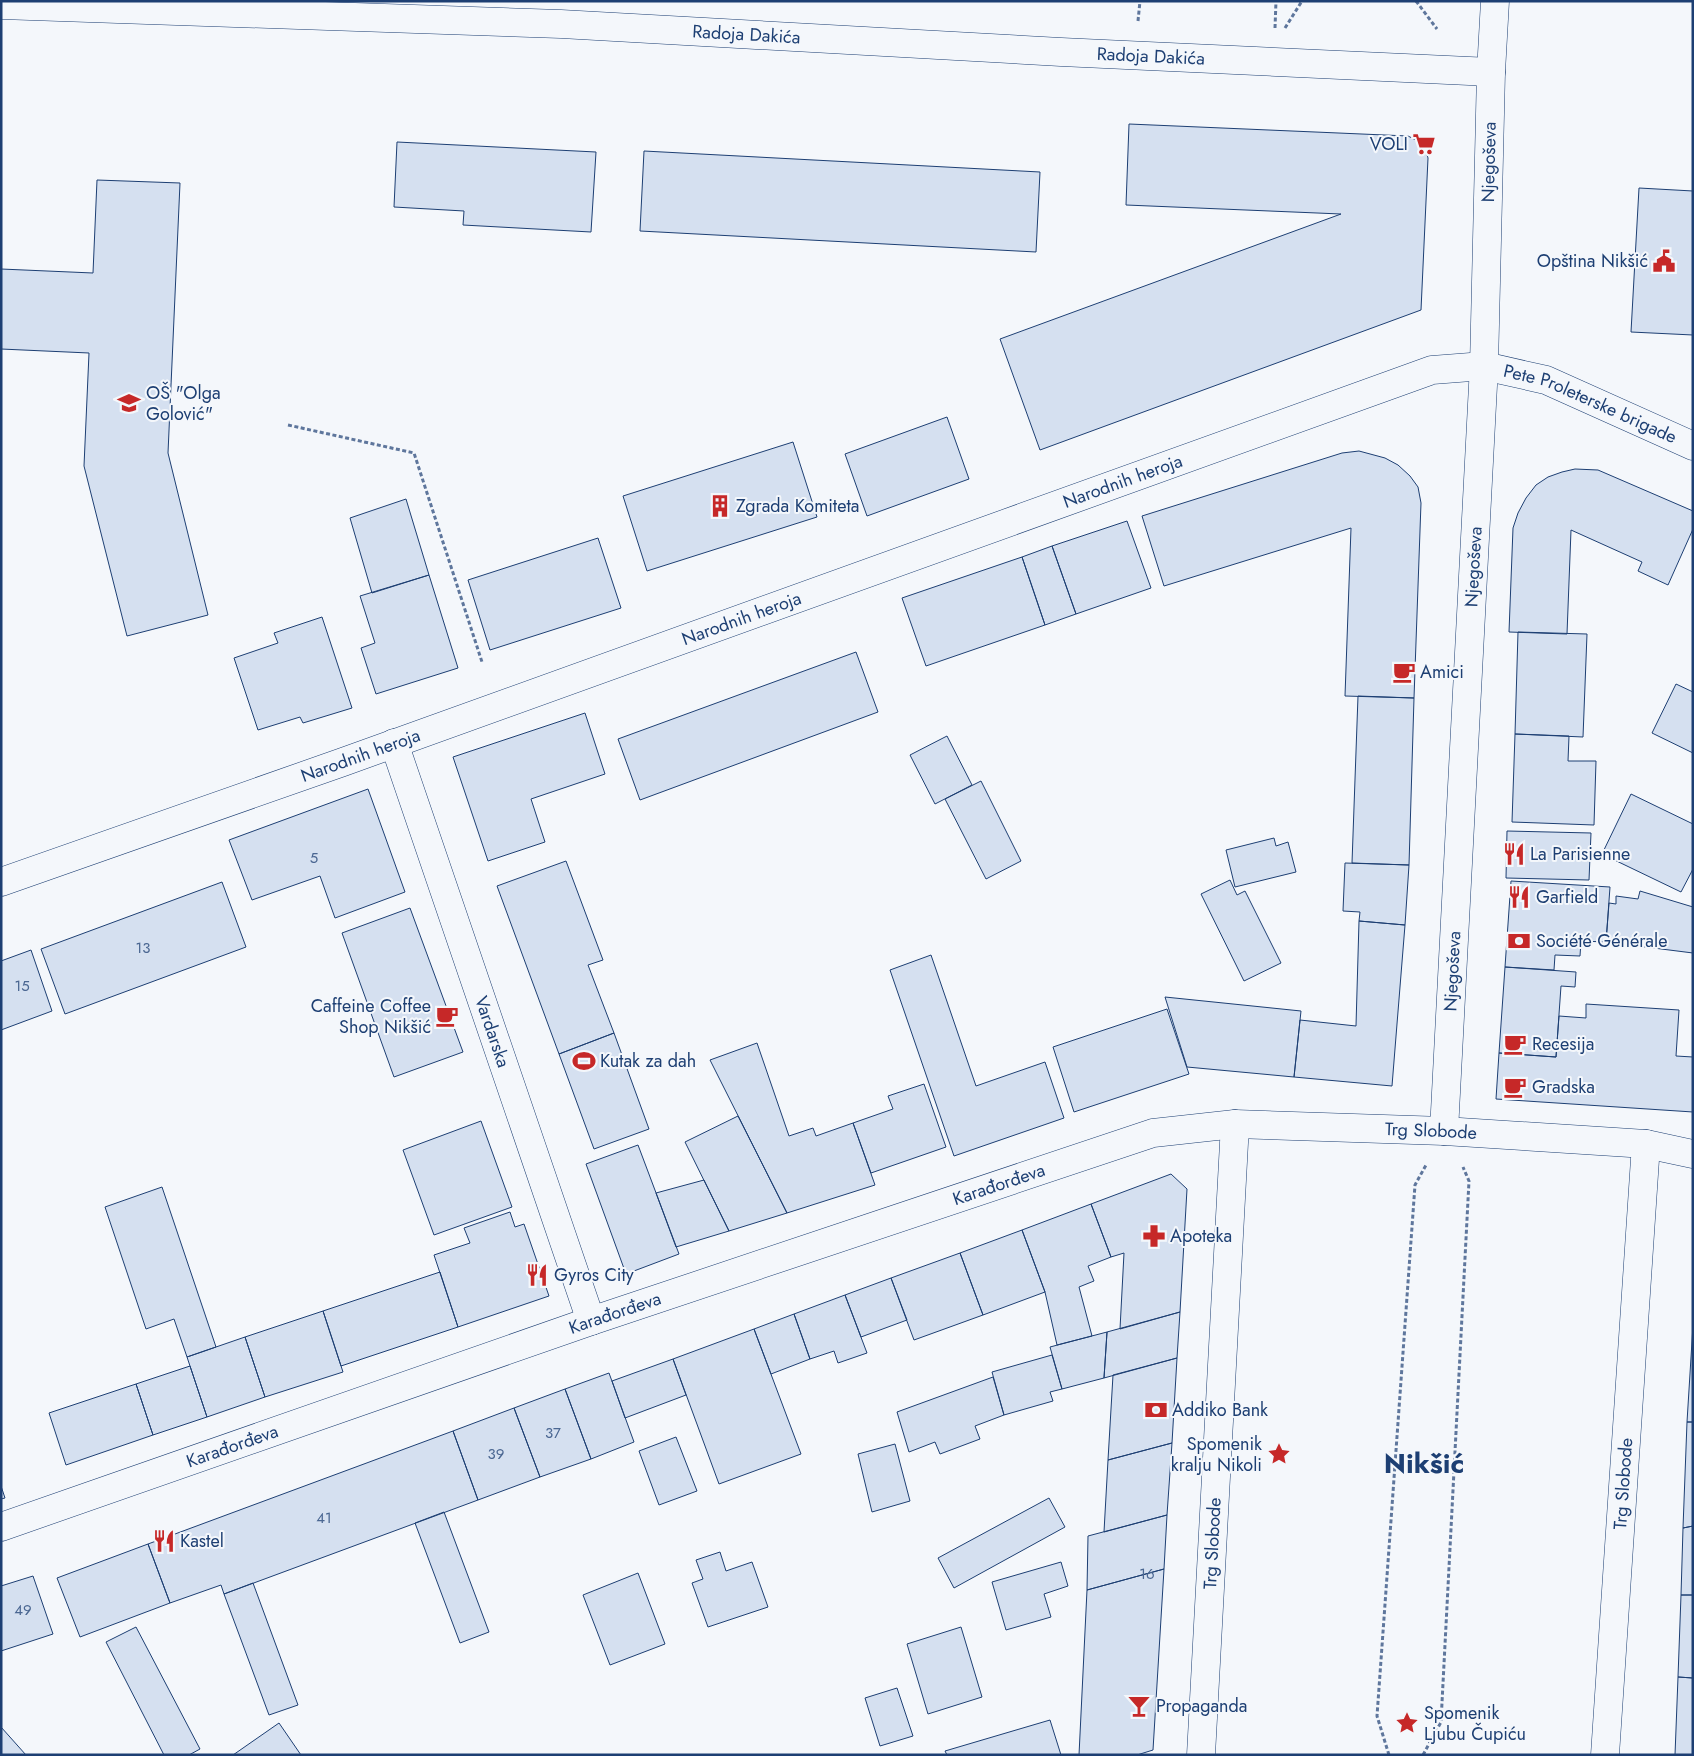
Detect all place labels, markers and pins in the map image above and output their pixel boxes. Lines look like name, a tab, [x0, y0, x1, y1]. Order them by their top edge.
place label: VOLI	[1370, 131, 1408, 157]
supermarket icon: VOLI	[1411, 131, 1437, 157]
place label: Opština Nikšić	[1537, 248, 1648, 274]
public building icon: Opština Nikšić	[1651, 248, 1677, 274]
place label: OŠ "Olga Golović"	[146, 380, 221, 427]
school or university icon: OŠ "Olga Golović"	[116, 390, 142, 416]
building icon: Zgrada Komiteta	[707, 493, 733, 519]
place label: Zgrada Komiteta	[736, 493, 859, 519]
cafe icon: Amici	[1391, 659, 1417, 685]
place label: Amici	[1420, 659, 1464, 685]
restaurant icon: La Parisienne	[1501, 841, 1527, 867]
place label: La Parisienne	[1530, 841, 1630, 867]
restaurant icon: Garfield	[1506, 884, 1532, 910]
place label: Garfield	[1536, 884, 1598, 910]
bank icon: Société Générale	[1506, 928, 1532, 954]
place label: Société Générale	[1536, 928, 1667, 954]
place label: Caffeine Coffee Shop Nikšić	[311, 993, 431, 1040]
cafe icon: Caffeine Coffee Shop Nikšić	[434, 1003, 460, 1029]
cafe icon: Recesija	[1502, 1031, 1528, 1057]
place label: Recesija	[1532, 1031, 1594, 1057]
sports icon: Kutak za dah	[571, 1048, 597, 1074]
place label: Kutak za dah	[600, 1048, 696, 1074]
cafe icon: Gradska	[1502, 1074, 1528, 1100]
place label: Gradska	[1532, 1074, 1595, 1100]
pharmacy icon: Apoteka	[1141, 1223, 1167, 1249]
place label: Apoteka	[1170, 1223, 1232, 1249]
restaurant icon: Gyros City	[524, 1262, 550, 1288]
place label: Gyros City	[554, 1262, 634, 1288]
bank icon: Addiko Bank	[1143, 1397, 1169, 1423]
place label: Addiko Bank	[1172, 1397, 1268, 1423]
place label: Spomenik kralju Nikoli	[1171, 1431, 1262, 1478]
place icon: Spomenik kralju Nikoli	[1266, 1441, 1292, 1467]
restaurant icon: Kastel	[151, 1528, 177, 1554]
place label: Kastel	[180, 1528, 224, 1554]
bar icon: Propaganda	[1126, 1693, 1152, 1719]
place label: Propaganda	[1156, 1693, 1247, 1719]
place label: Spomenik Ljubu Čupiću	[1424, 1700, 1526, 1747]
place icon: Spomenik Ljubu Čupiću	[1394, 1710, 1420, 1736]

